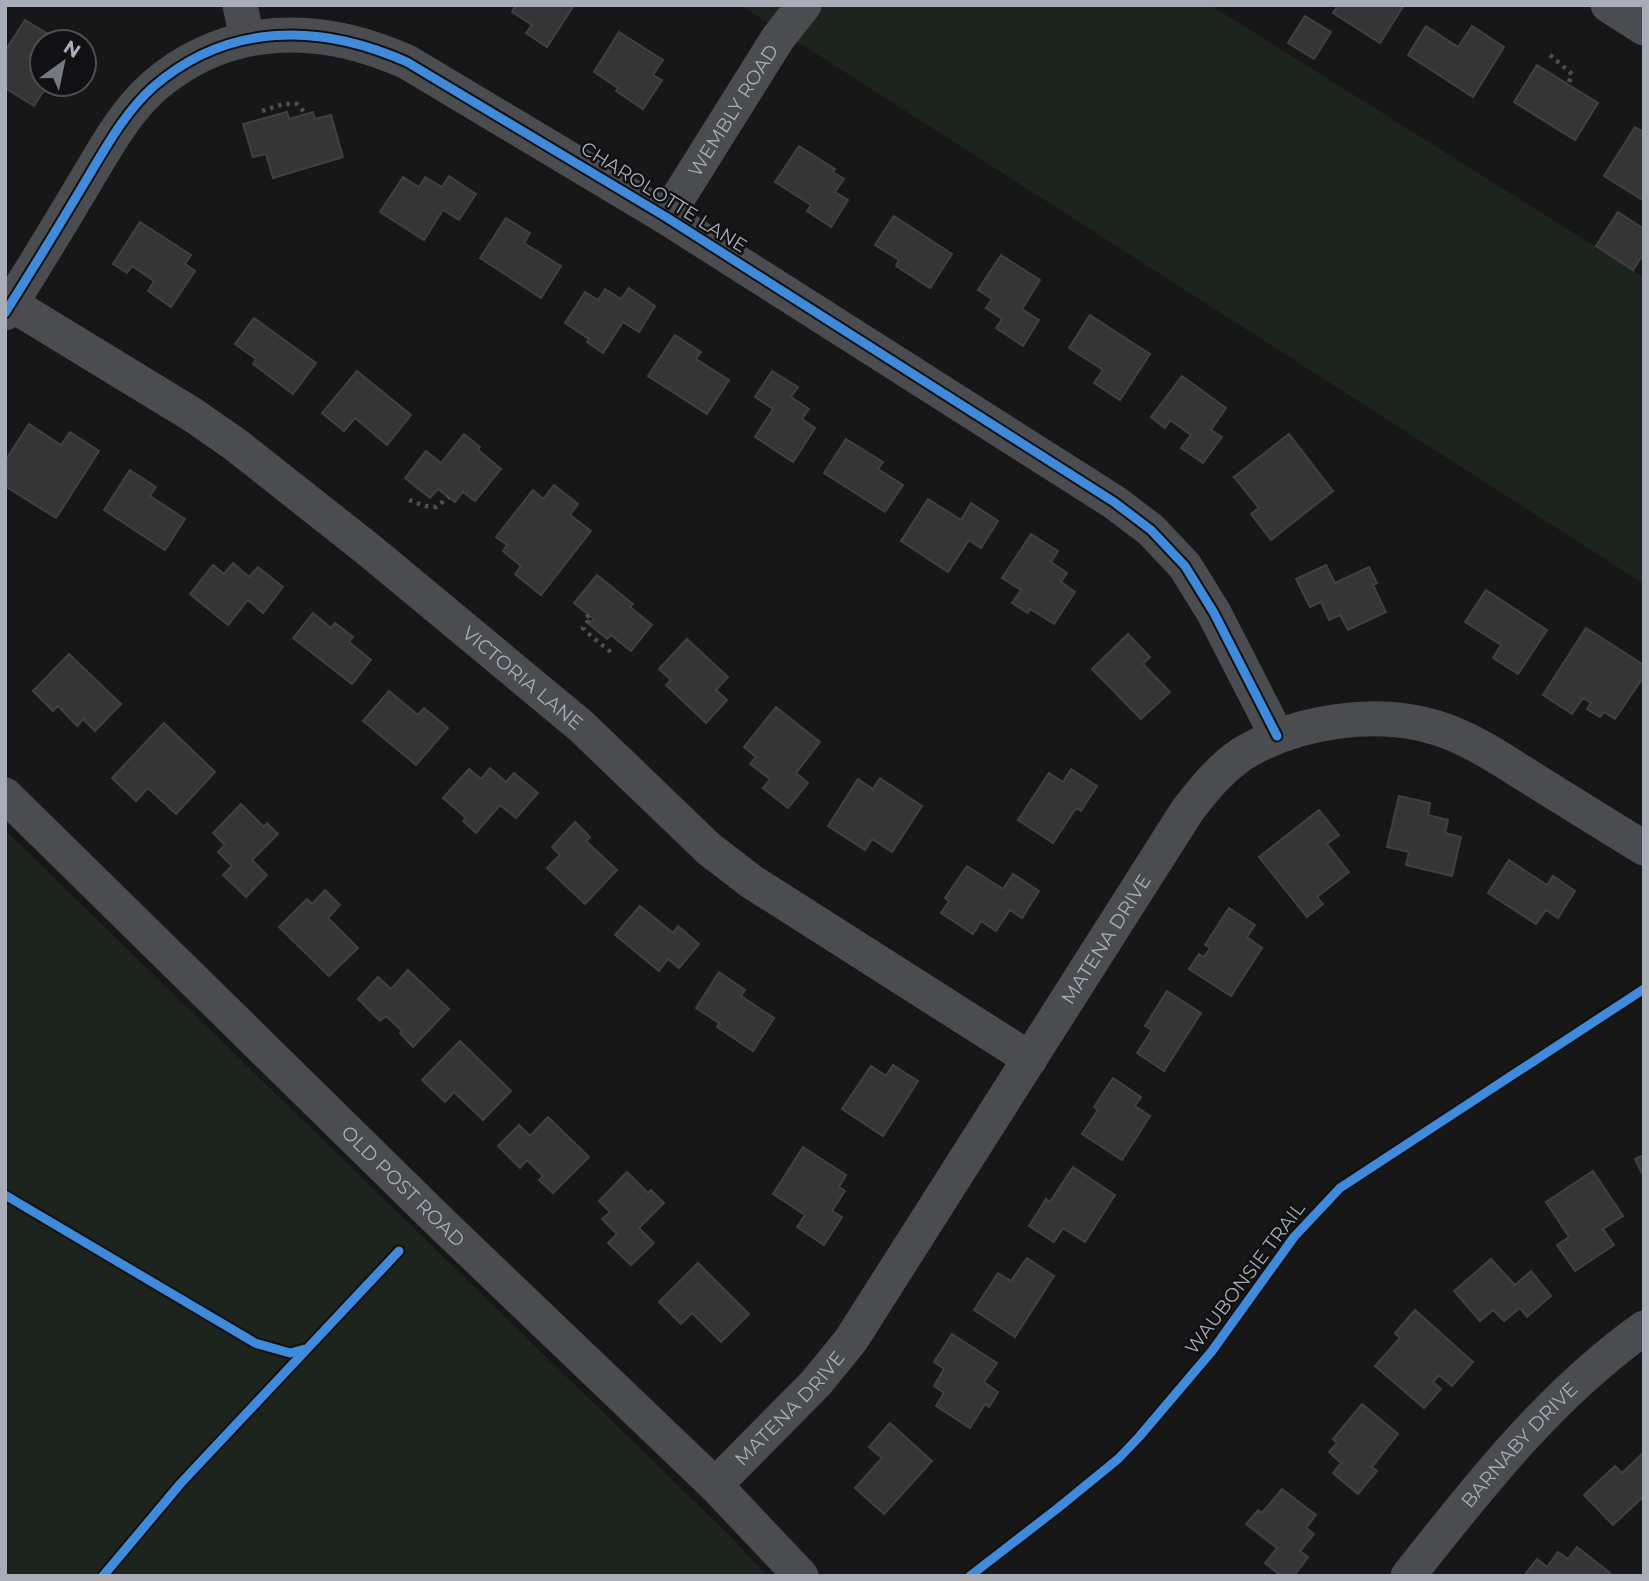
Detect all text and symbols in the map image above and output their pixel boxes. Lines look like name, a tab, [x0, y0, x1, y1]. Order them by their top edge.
north arrow	[28, 28, 98, 98]
text: N	[59, 35, 85, 63]
street label: WEMBLY ROAD	[683, 40, 783, 181]
street label: CHAROLOTTE LANE	[577, 136, 751, 258]
street label: VICTORIA LANE	[458, 621, 588, 734]
street label: MATENA DRIVE	[1056, 870, 1155, 1008]
street label: OLD POST ROAD	[337, 1120, 470, 1251]
street label: WAUBONSIE TRAIL	[1180, 1197, 1310, 1359]
street label: MATENA DRIVE	[730, 1346, 849, 1470]
street label: BARNABY DRIVE	[1456, 1377, 1582, 1512]

